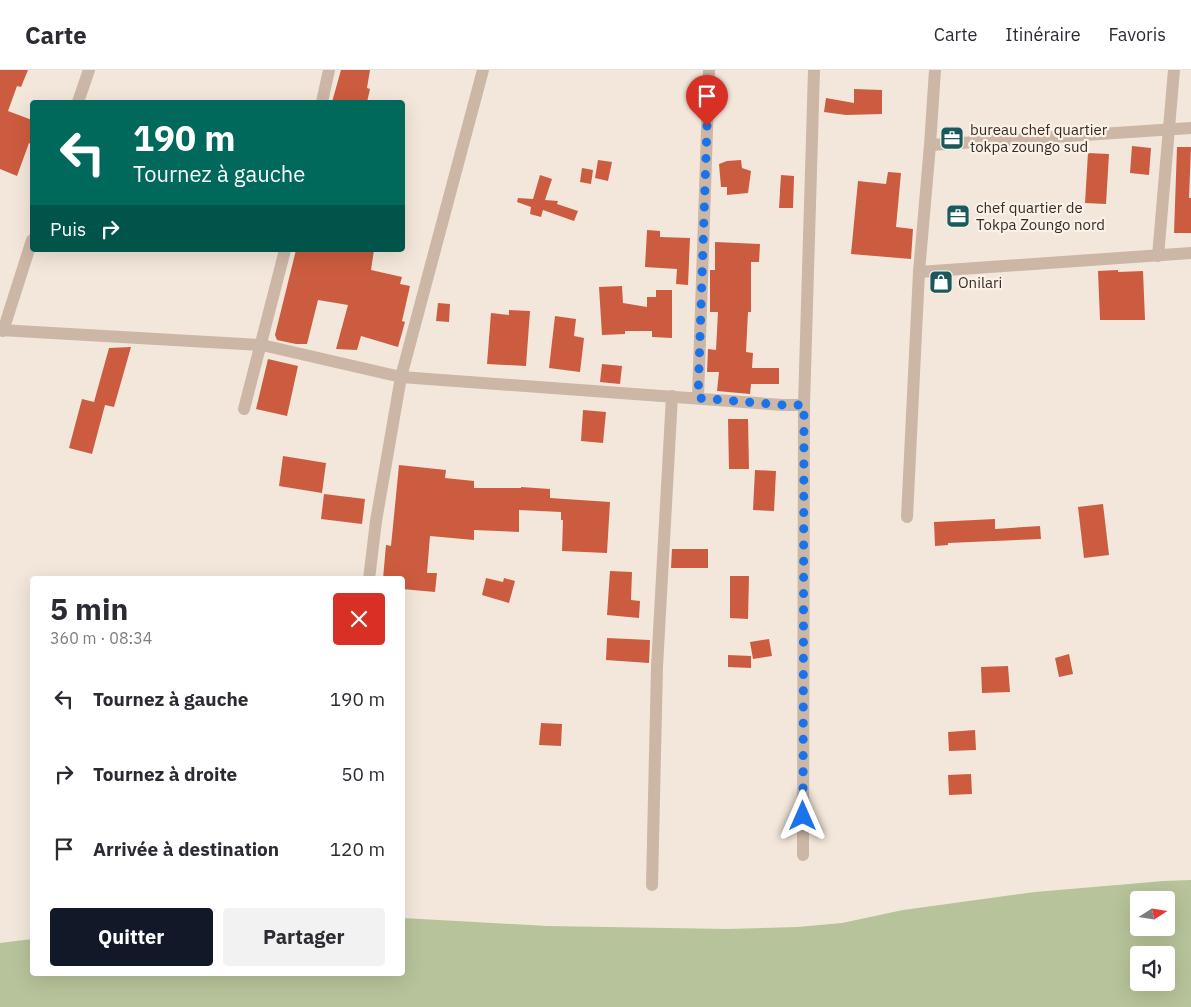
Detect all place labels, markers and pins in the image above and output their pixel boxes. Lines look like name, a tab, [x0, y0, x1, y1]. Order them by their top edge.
pin	[686, 75, 728, 126]
place label: bureau chef quartier tokpa zoungo sud	[970, 120, 1108, 156]
office icon: bureau chef quartier tokpa zoungo sud	[939, 125, 965, 151]
place label: chef quartier de Tokpa Zoungo nord	[976, 198, 1105, 234]
office icon: chef quartier de Tokpa Zoungo nord	[945, 203, 971, 229]
shop icon: Onilari	[928, 269, 954, 295]
place label: Onilari	[958, 273, 1002, 292]

